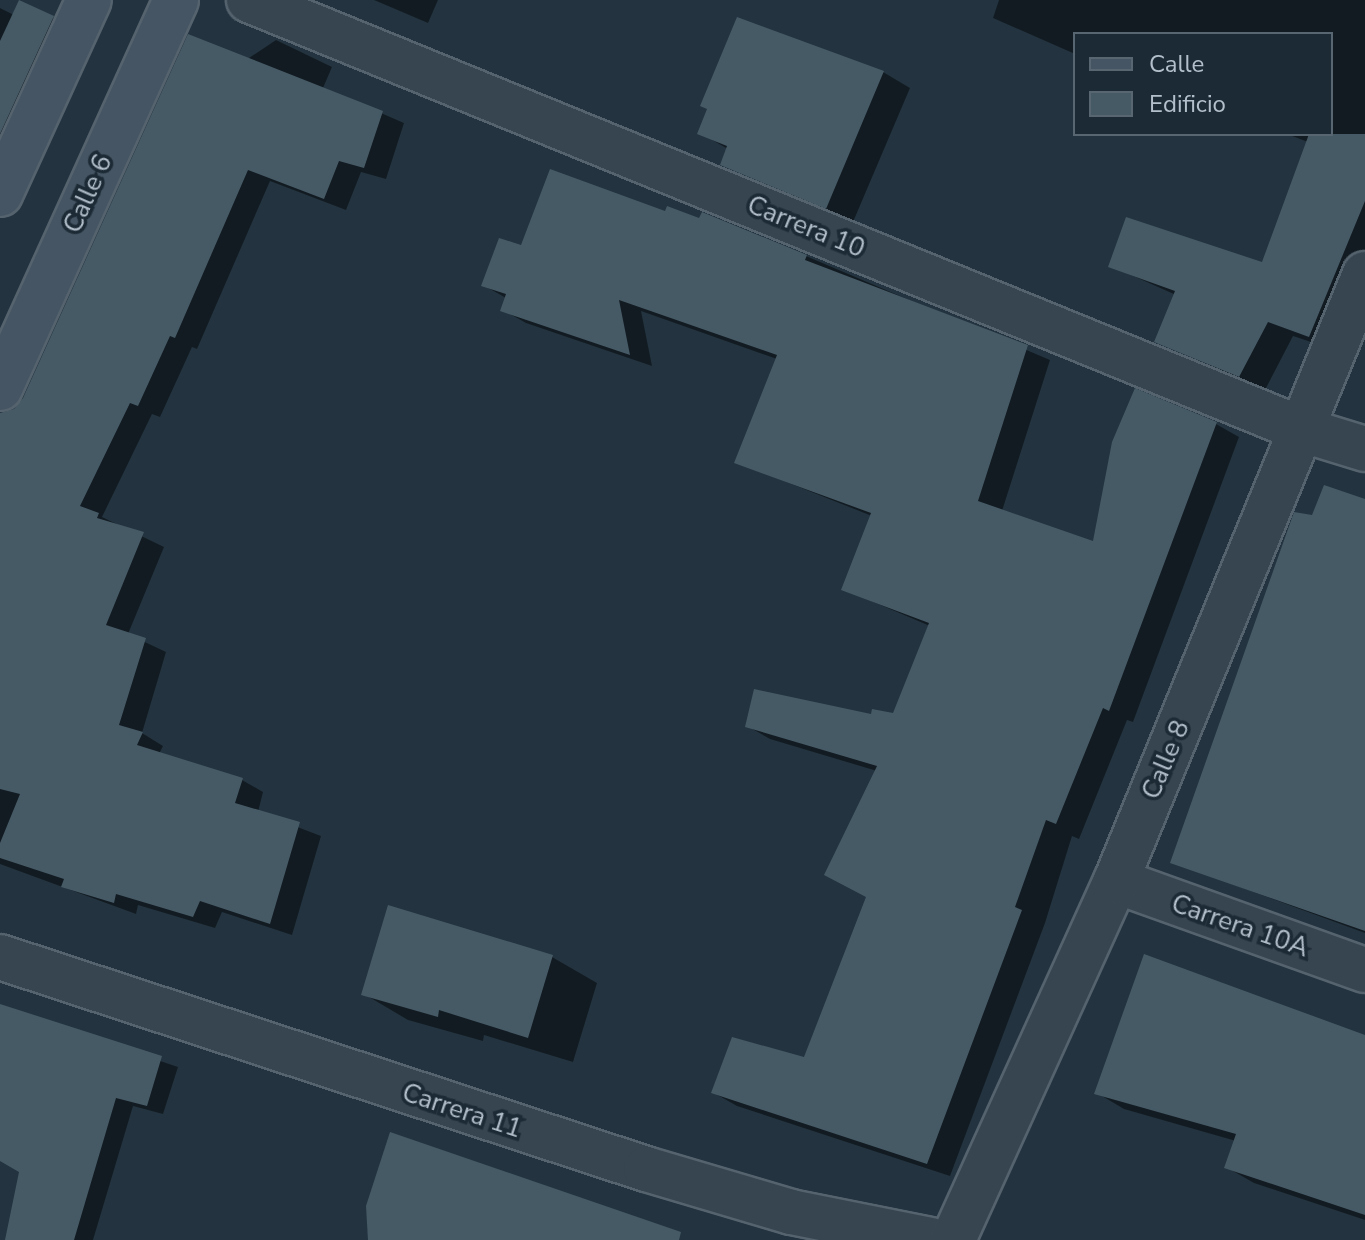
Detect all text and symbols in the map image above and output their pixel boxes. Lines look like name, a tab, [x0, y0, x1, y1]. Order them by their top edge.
legend	[1073, 32, 1333, 136]
text: Calle	[1149, 48, 1204, 80]
text: Edificio	[1149, 88, 1226, 120]
street label: Calle 6	[57, 150, 119, 238]
street label: Carrera 10	[743, 189, 869, 265]
street label: Calle 8	[1136, 716, 1196, 804]
street label: Carrera 10A	[1167, 888, 1313, 964]
street label: Carrera 11	[398, 1077, 526, 1145]

